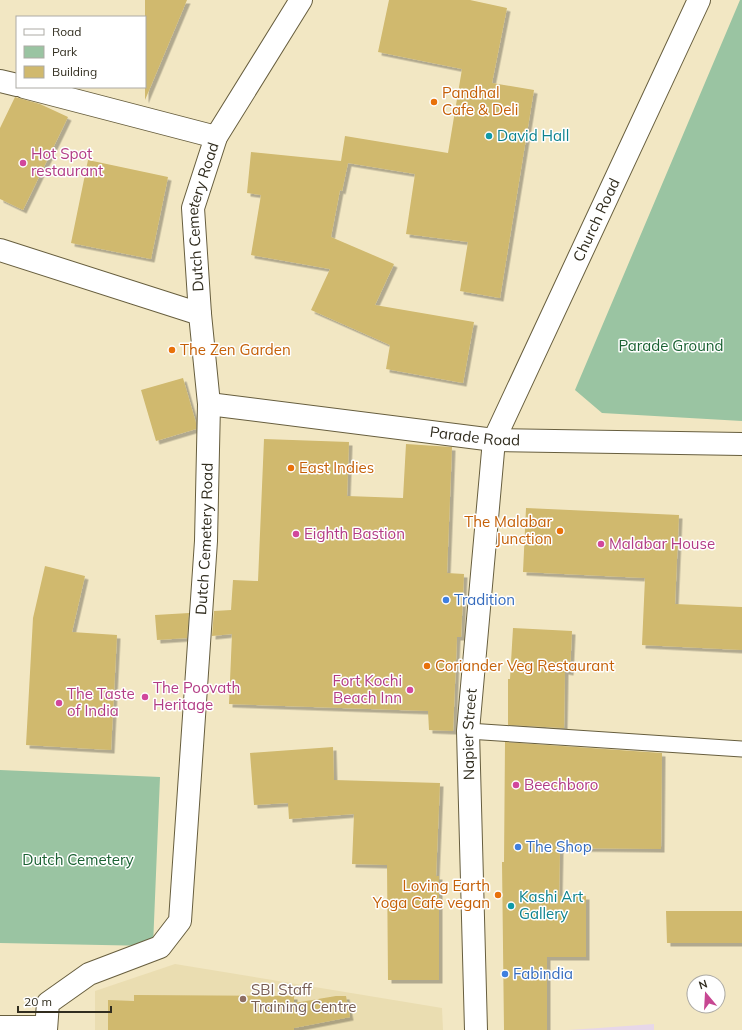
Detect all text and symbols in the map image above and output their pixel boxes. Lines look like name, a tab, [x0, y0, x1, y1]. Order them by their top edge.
legend	[16, 16, 146, 88]
text: Road	[52, 24, 81, 39]
text: Park	[52, 44, 78, 59]
text: Building	[52, 64, 97, 79]
place label: Pandhal Cafe & Deli	[442, 83, 518, 119]
marker: Pandhal Cafe & Deli	[429, 97, 439, 107]
place label: David Hall	[497, 126, 569, 145]
marker: David Hall	[484, 131, 494, 141]
street label: Dutch Cemetery Road	[183, 140, 223, 292]
place label: Hot Spot restaurant	[31, 144, 103, 180]
marker: Hot Spot restaurant	[18, 158, 28, 168]
street label: Church Road	[568, 175, 624, 265]
park label: Parade Ground	[618, 336, 724, 355]
place label: The Zen Garden	[180, 340, 291, 359]
marker: The Zen Garden	[167, 345, 177, 355]
street label: Parade Road	[429, 422, 520, 449]
place label: East Indies	[299, 458, 374, 477]
street label: Dutch Cemetery Road	[191, 463, 217, 616]
marker: East Indies	[286, 463, 296, 473]
place label: The Malabar Junction	[464, 512, 553, 548]
place label: Eighth Bastion	[304, 524, 405, 543]
marker: The Malabar Junction	[555, 526, 565, 536]
marker: Eighth Bastion	[291, 529, 301, 539]
place label: Malabar House	[609, 534, 715, 553]
marker: Malabar House	[596, 539, 606, 549]
place label: Tradition	[454, 590, 515, 609]
marker: Tradition	[441, 595, 451, 605]
place label: Coriander Veg Restaurant	[435, 656, 614, 675]
marker: Coriander Veg Restaurant	[422, 661, 432, 671]
place label: Fort Kochi Beach Inn	[333, 671, 402, 707]
place label: The Poovath Heritage	[153, 678, 240, 714]
place label: The Taste of India	[67, 684, 135, 720]
marker: Fort Kochi Beach Inn	[405, 685, 415, 695]
street label: Napier Street	[458, 687, 481, 780]
marker: The Poovath Heritage	[140, 692, 150, 702]
marker: The Taste of India	[54, 698, 64, 708]
place label: Beechboro	[524, 775, 598, 794]
marker: Beechboro	[511, 780, 521, 790]
place label: The Shop	[526, 837, 592, 856]
marker: The Shop	[513, 842, 523, 852]
park label: Dutch Cemetery	[22, 850, 134, 869]
place label: Loving Earth Yoga Cafe vegan	[372, 876, 490, 912]
place label: Kashi Art Gallery	[519, 887, 583, 923]
marker: Loving Earth Yoga Cafe vegan	[493, 890, 503, 900]
marker: Kashi Art Gallery	[506, 901, 516, 911]
place label: Fabindia	[513, 964, 573, 983]
marker: Fabindia	[500, 969, 510, 979]
north arrow	[686, 974, 726, 1014]
text: N	[697, 977, 709, 992]
place label: SBI Staff Training Centre	[251, 980, 356, 1016]
scale bar	[18, 988, 111, 1014]
text: 20 m	[24, 994, 52, 1009]
marker: SBI Staff Training Centre	[238, 994, 248, 1004]

